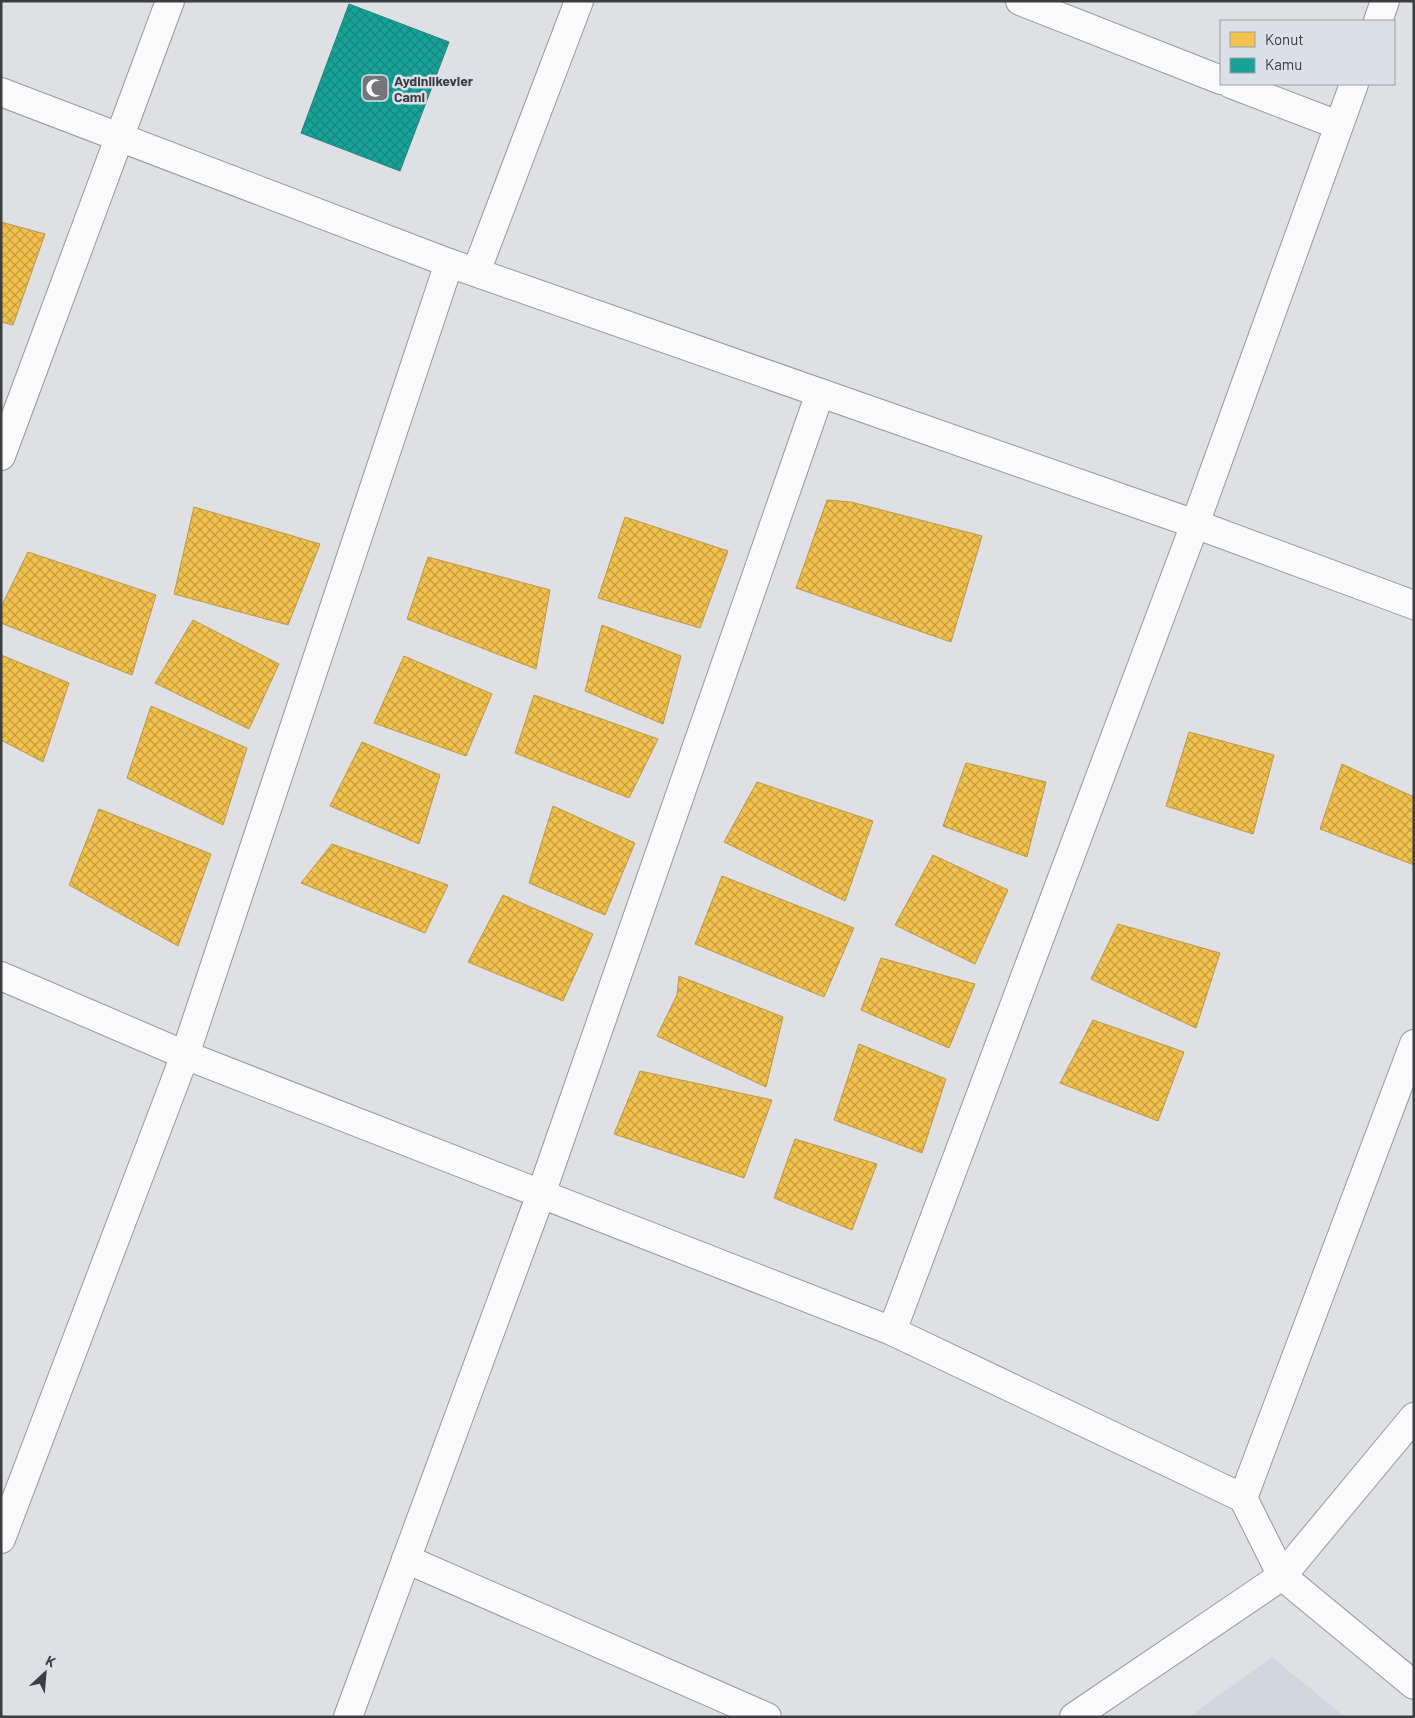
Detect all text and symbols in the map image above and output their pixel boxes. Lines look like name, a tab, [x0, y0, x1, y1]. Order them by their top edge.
legend	[1220, 20, 1395, 85]
text: Konut	[1265, 30, 1304, 48]
text: Kamu	[1265, 55, 1302, 73]
place label: Aydinlikevler Cami	[394, 72, 474, 105]
mosque icon: Aydinlikevler Cami	[360, 73, 390, 103]
north arrow	[20, 1648, 70, 1698]
text: K	[43, 1651, 59, 1671]

